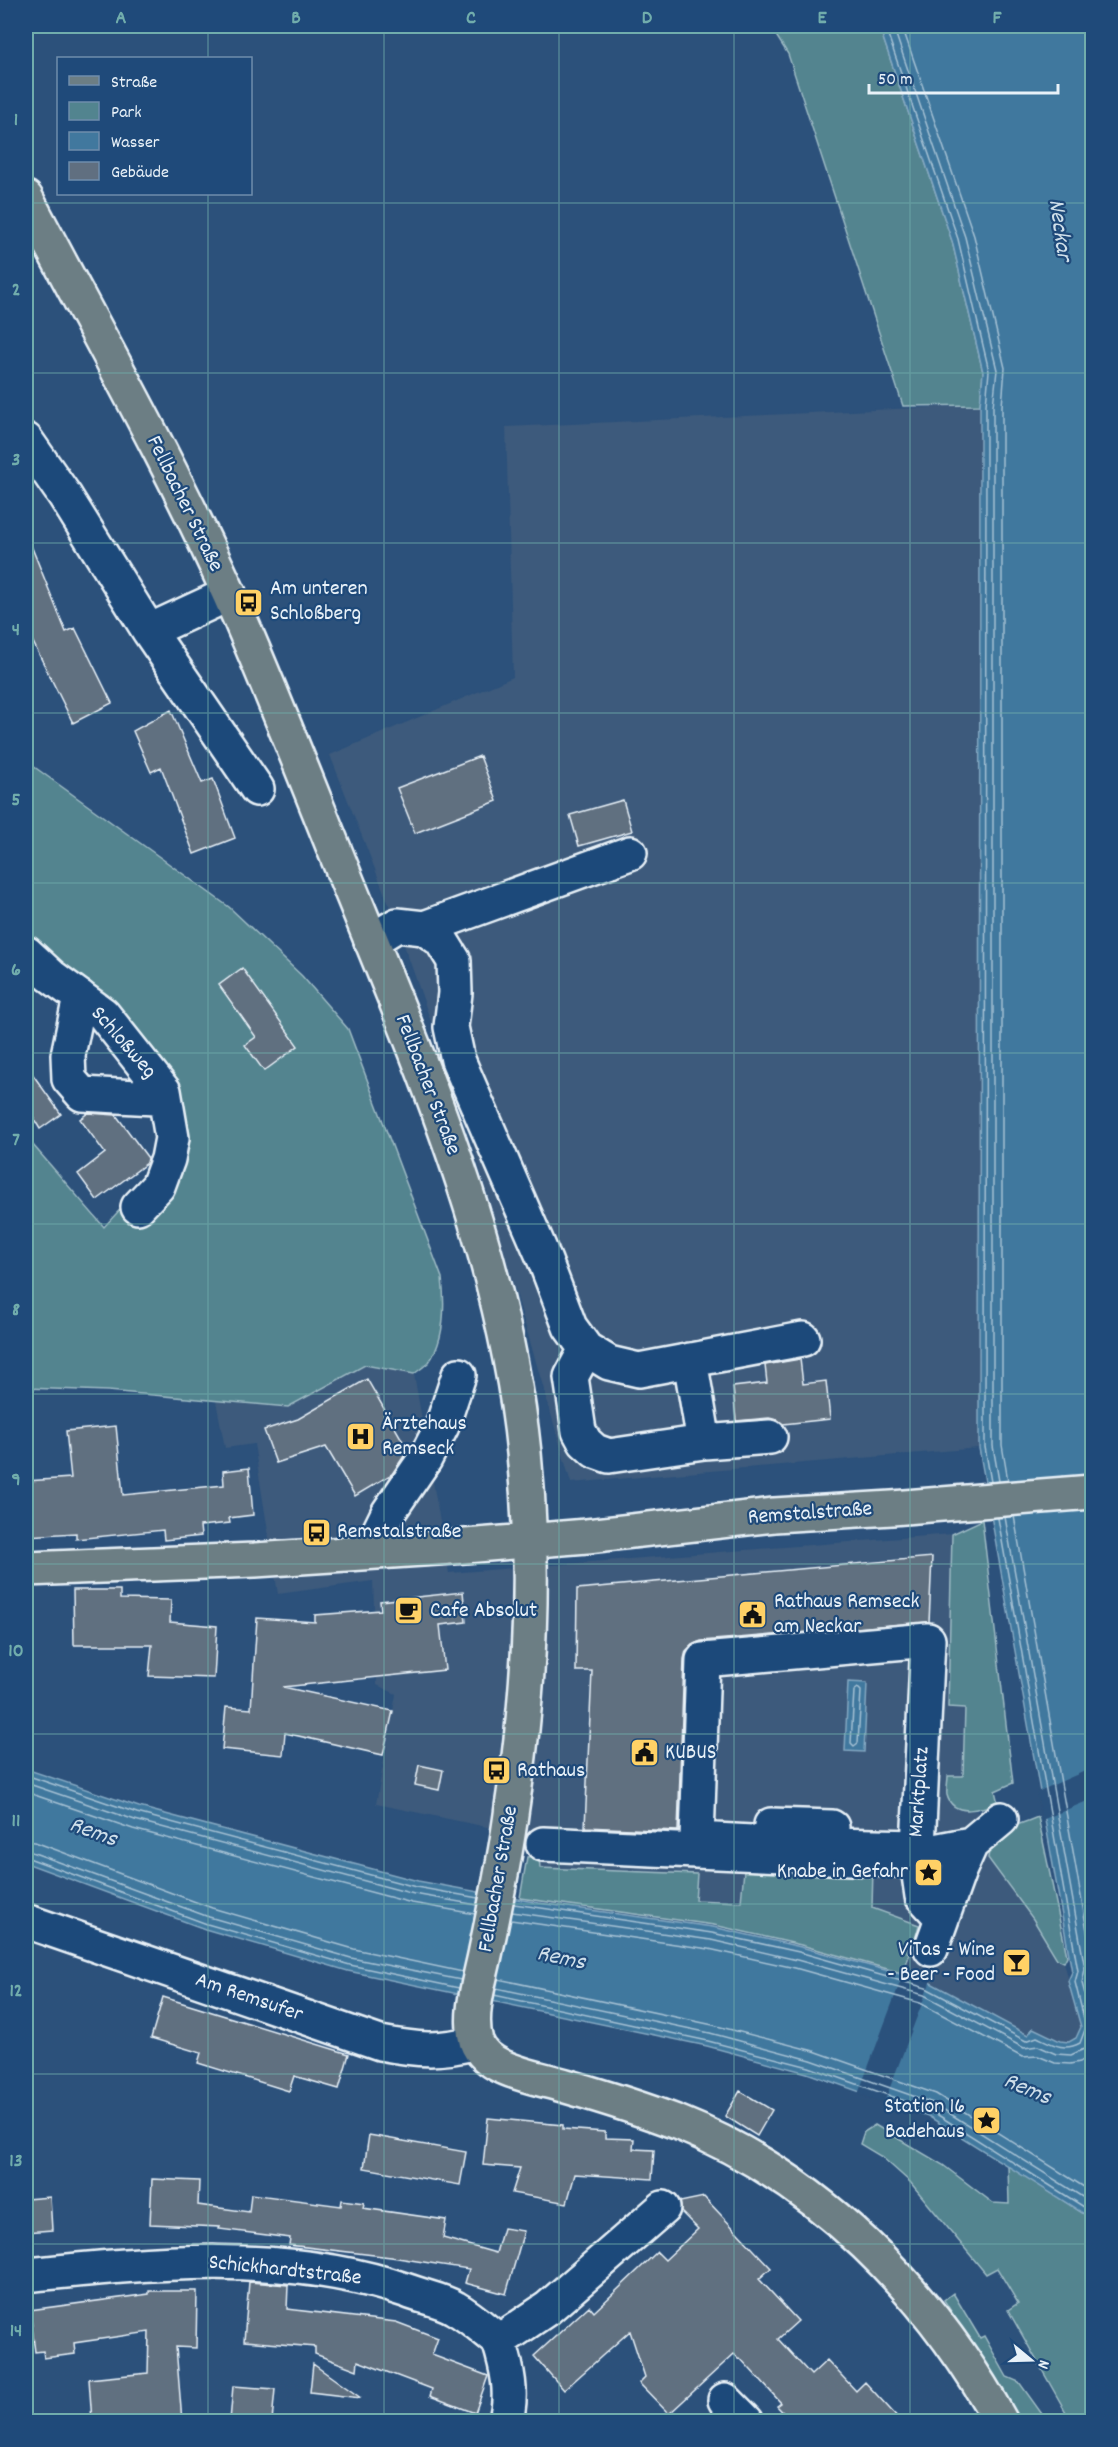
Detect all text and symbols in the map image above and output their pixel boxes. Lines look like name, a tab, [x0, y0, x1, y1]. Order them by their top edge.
text: A	[116, 5, 127, 33]
text: B	[291, 5, 301, 33]
text: C	[466, 5, 476, 33]
text: D	[642, 5, 653, 33]
text: E	[817, 5, 827, 33]
text: F	[993, 5, 1003, 33]
legend	[57, 57, 252, 195]
scale bar	[869, 57, 1058, 95]
text: 50 m	[878, 68, 913, 93]
text: Straße	[111, 71, 157, 96]
text: Park	[111, 101, 142, 126]
text: 1	[14, 107, 18, 135]
text: Wasser	[111, 131, 160, 156]
text: Gebäude	[111, 161, 169, 186]
water label: Neckar	[1038, 197, 1081, 266]
text: 2	[12, 277, 20, 305]
street label: Fellbacher Straße	[138, 431, 230, 577]
text: 3	[12, 447, 20, 475]
place label: Am unteren Schloßberg	[270, 574, 368, 630]
bus stop icon: Am unteren Schloßberg	[233, 586, 265, 618]
text: 4	[12, 617, 20, 645]
text: 5	[11, 787, 21, 815]
text: 6	[11, 957, 21, 985]
street label: Schloßweg	[83, 1000, 163, 1086]
street label: Fellbacher Straße	[386, 1010, 468, 1160]
text: 7	[12, 1127, 20, 1155]
text: 8	[12, 1297, 20, 1325]
place label: Ärztehaus Remseck	[382, 1409, 467, 1465]
hospital icon: Ärztehaus Remseck	[345, 1421, 377, 1453]
text: 9	[11, 1467, 21, 1495]
street label: Remstalstraße	[747, 1494, 873, 1534]
bus stop icon: Remstalstraße	[300, 1516, 332, 1548]
place label: Remstalstraße	[337, 1517, 461, 1548]
place label: Rathaus Remseck am Neckar	[774, 1587, 920, 1643]
cafe icon: Cafe Absolut	[393, 1595, 425, 1627]
place label: Cafe Absolut	[430, 1596, 537, 1627]
public building icon: Rathaus Remseck am Neckar	[737, 1599, 769, 1631]
text: 10	[8, 1638, 24, 1666]
public building icon: KUBUS	[628, 1737, 660, 1769]
place label: KUBUS	[665, 1738, 717, 1769]
street label: Marktplatz	[901, 1745, 939, 1838]
bus stop icon: Rathaus	[480, 1755, 512, 1787]
place label: Rathaus	[517, 1756, 585, 1787]
street label: Fellbacher Straße	[471, 1803, 527, 1955]
text: 11	[12, 1808, 20, 1836]
water label: Rems	[64, 1809, 123, 1858]
place icon: Knabe in Gefahr	[913, 1856, 945, 1888]
place label: Knabe in Gefahr	[777, 1857, 909, 1888]
place label: ViTas - Wine - Beer - Food	[887, 1935, 995, 1991]
water label: Rems	[534, 1937, 589, 1981]
bar icon: ViTas - Wine - Beer - Food	[1000, 1947, 1032, 1979]
street label: Am Remsufer	[191, 1965, 308, 2031]
text: 12	[9, 1978, 23, 2006]
water label: Rems	[998, 2065, 1057, 2116]
place label: Station 16 Badehaus	[884, 2092, 965, 2148]
place icon: Station 16 Badehaus	[970, 2104, 1002, 2136]
text: 13	[9, 2148, 23, 2176]
street label: Schickhardtstraße	[207, 2248, 363, 2294]
text: 14	[10, 2318, 22, 2346]
north arrow	[1001, 2330, 1061, 2390]
text: N	[1031, 2357, 1055, 2372]

